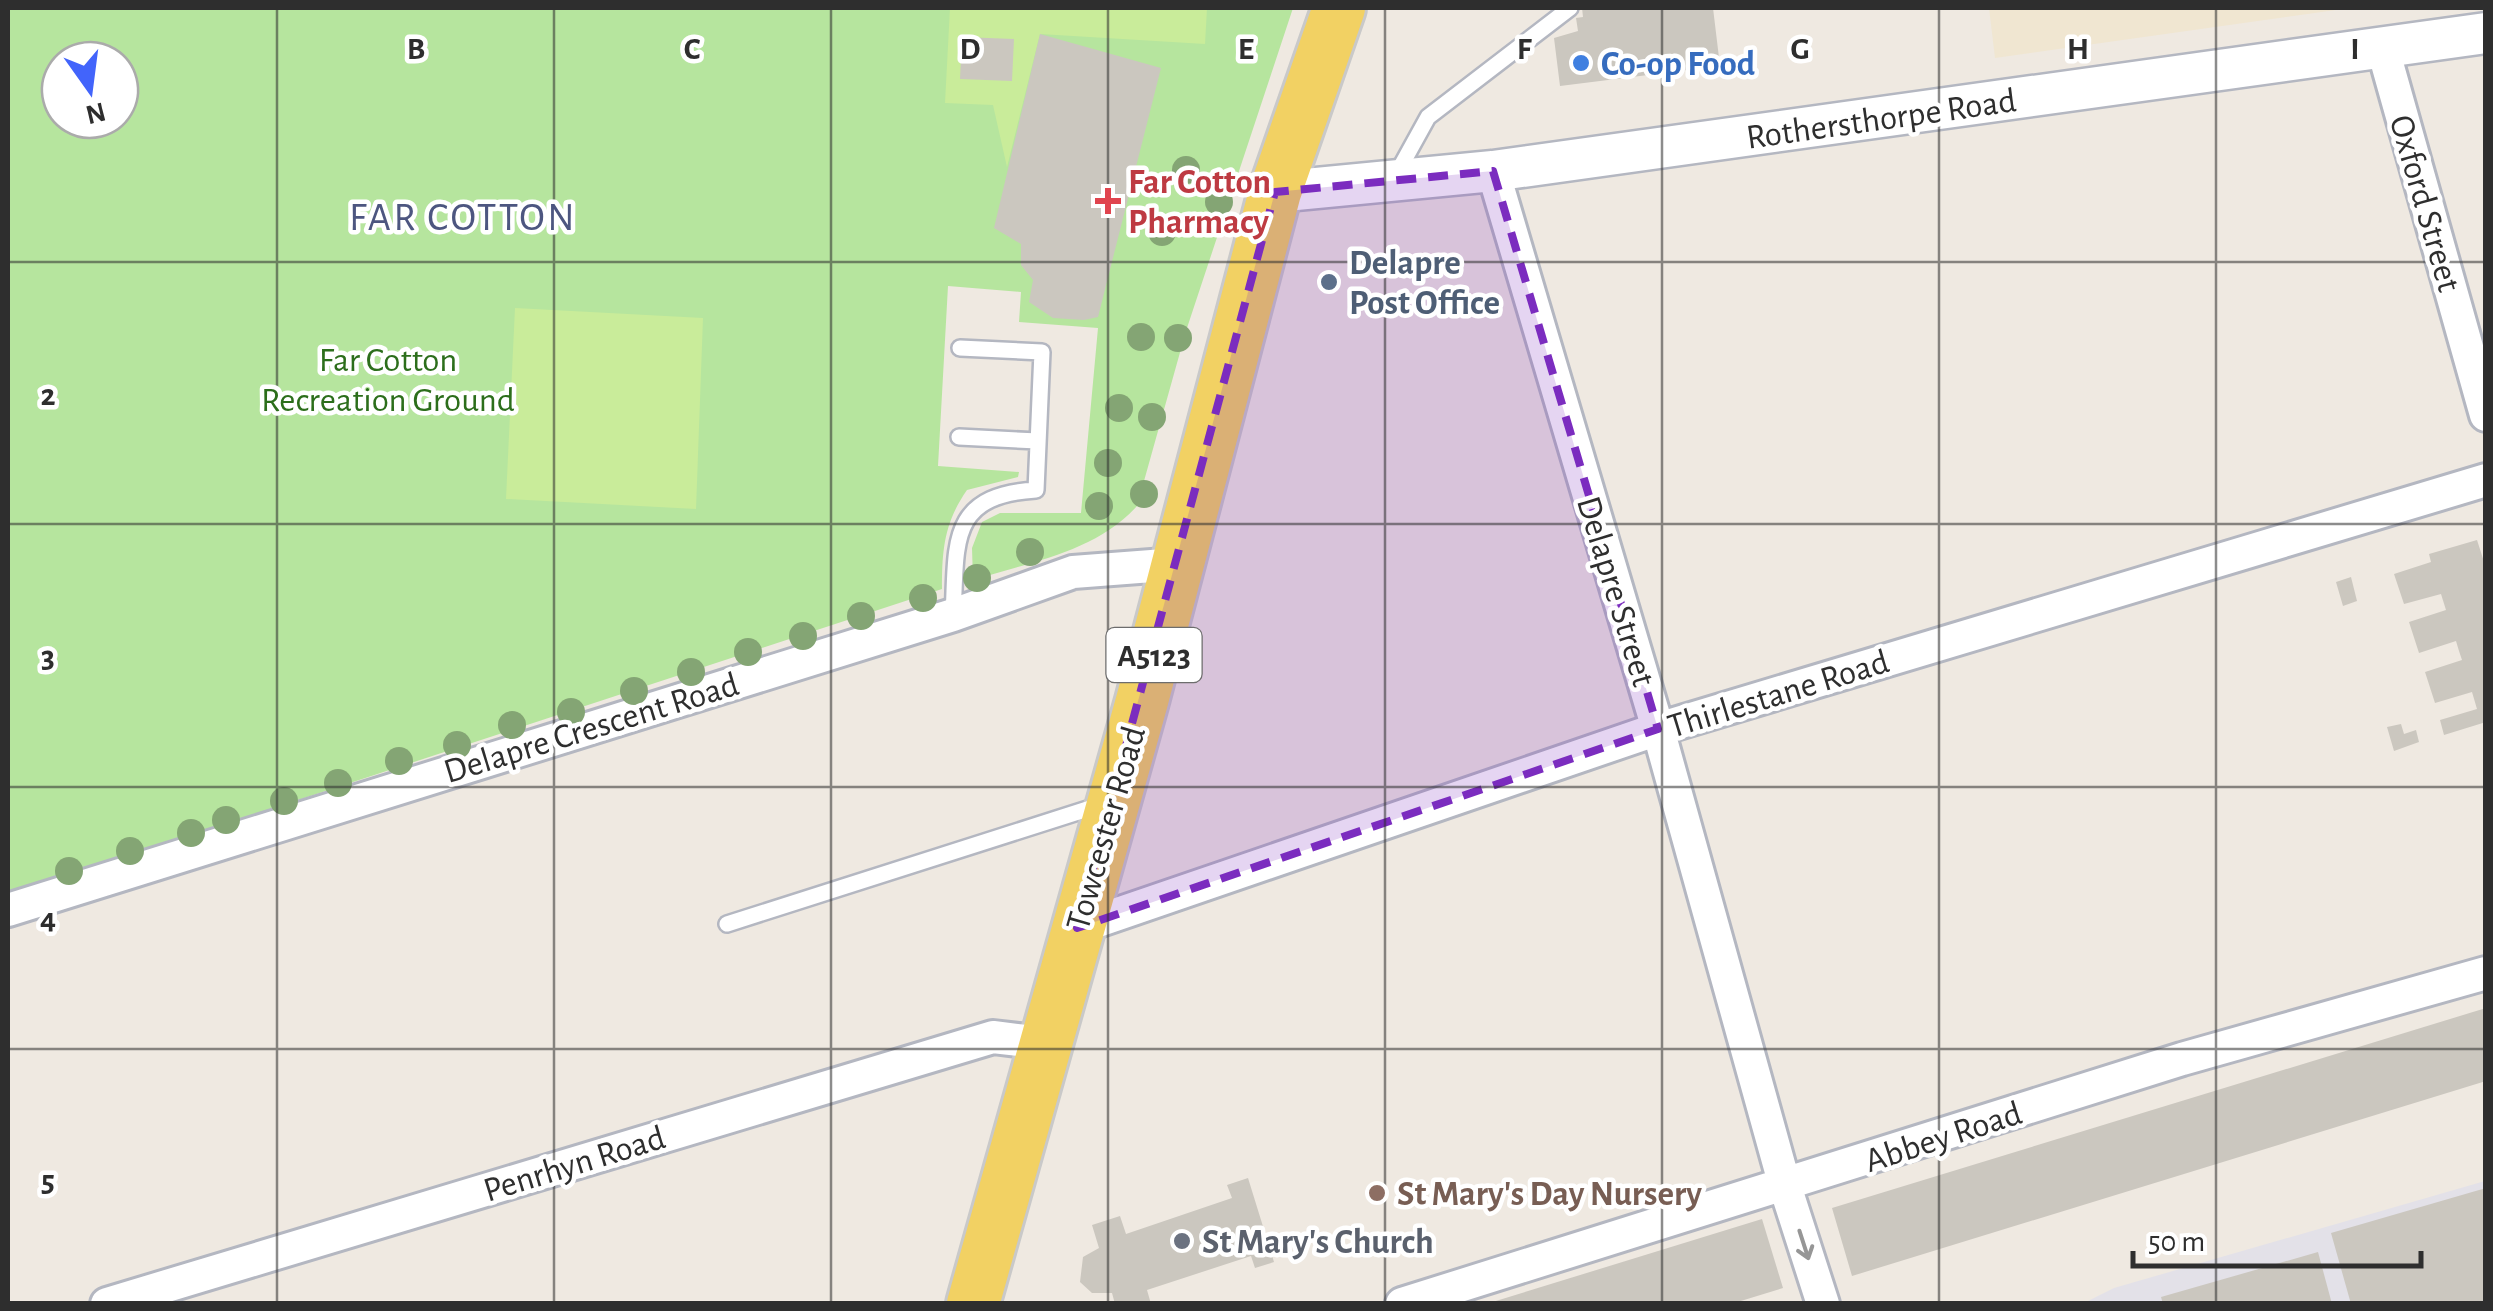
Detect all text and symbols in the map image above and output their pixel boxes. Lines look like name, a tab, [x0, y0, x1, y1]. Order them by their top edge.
text: B	[407, 33, 425, 65]
text: C	[684, 33, 701, 65]
text: D	[960, 33, 981, 65]
text: E	[1238, 33, 1254, 65]
text: F	[1517, 33, 1533, 65]
text: G	[1790, 33, 1810, 65]
text: H	[2067, 33, 2089, 65]
text: I	[2350, 33, 2360, 65]
north arrow	[40, 40, 140, 140]
place label: Co-op Food	[1601, 47, 1755, 82]
marker: Co-op Food	[1570, 52, 1592, 74]
street label: Rothersthorpe Road	[1744, 83, 2018, 156]
text: N	[83, 96, 108, 128]
street label: Oxford Street	[2383, 111, 2466, 296]
place label: Far Cotton Pharmacy	[1128, 165, 1271, 240]
marker: Far Cotton Pharmacy	[1097, 190, 1119, 212]
district label: FAR COTTON	[349, 198, 577, 238]
place label: Delapre Post Office	[1349, 246, 1500, 321]
marker: Delapre Post Office	[1318, 271, 1340, 293]
park label: Far Cotton Recreation Ground	[261, 343, 515, 418]
text: 2	[40, 379, 56, 411]
street label: Delapre Street	[1570, 492, 1661, 691]
road number: A5123	[1106, 628, 1202, 682]
text: 3	[41, 641, 55, 673]
street label: Thirlestane Road	[1664, 644, 1893, 745]
street label: Delapre Crescent Road	[440, 667, 743, 790]
street label: Towcester Road	[1061, 722, 1152, 935]
text: 4	[40, 903, 56, 935]
street label: Abbey Road	[1861, 1096, 2026, 1179]
street label: Penrhyn Road	[479, 1120, 669, 1209]
text: 5	[41, 1165, 55, 1197]
place label: St Mary's Day Nursery	[1397, 1177, 1702, 1212]
marker: St Mary's Day Nursery	[1366, 1182, 1388, 1204]
scale bar	[2133, 1206, 2420, 1268]
place label: St Mary's Church	[1202, 1225, 1434, 1260]
text: 50 m	[2148, 1227, 2205, 1257]
one-way arrow	[1796, 1229, 1814, 1260]
marker: St Mary's Church	[1171, 1230, 1193, 1252]

